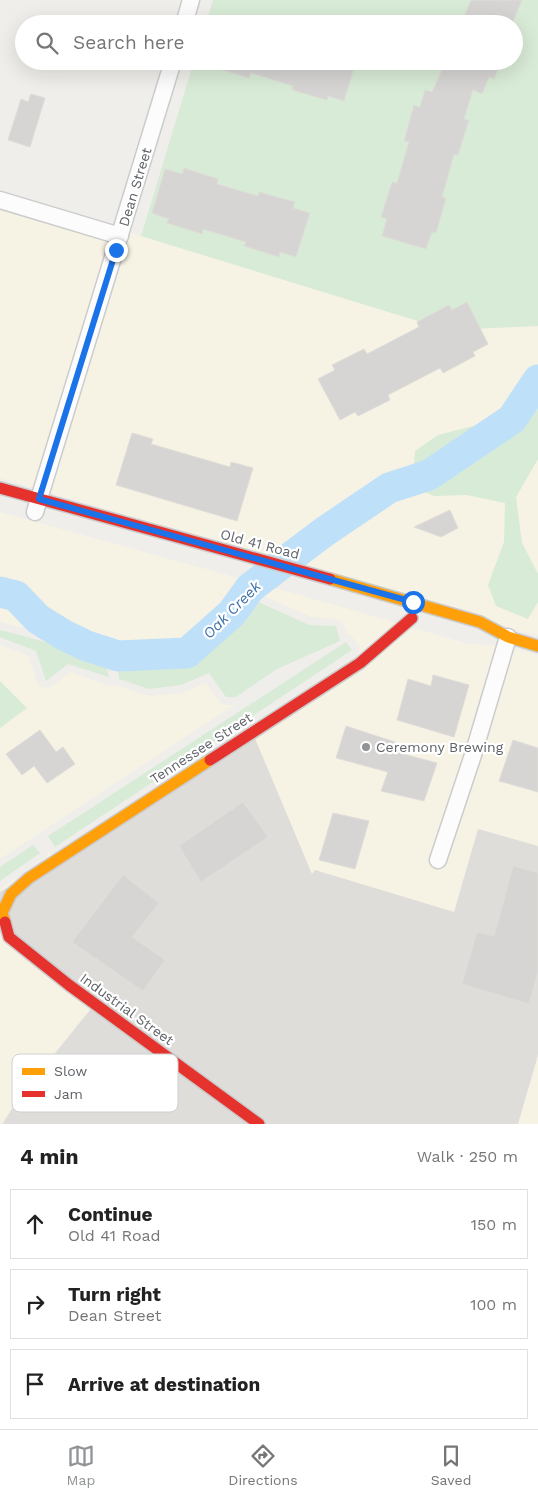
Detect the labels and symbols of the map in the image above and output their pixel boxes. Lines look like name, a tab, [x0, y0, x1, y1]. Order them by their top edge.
street label: Dean Street	[115, 145, 155, 228]
route end	[105, 239, 128, 262]
street label: Old 41 Road	[219, 526, 301, 562]
water label: Oak Creek	[199, 577, 265, 643]
route start	[402, 591, 425, 614]
street label: Tennessee Street	[147, 709, 255, 787]
place label: Ceremony Brewing	[376, 739, 504, 755]
marker: Ceremony Brewing	[360, 741, 372, 753]
street label: Industrial Street	[77, 970, 177, 1048]
legend	[12, 1054, 178, 1112]
text: Slow	[54, 1063, 87, 1079]
text: Jam	[54, 1086, 83, 1102]

